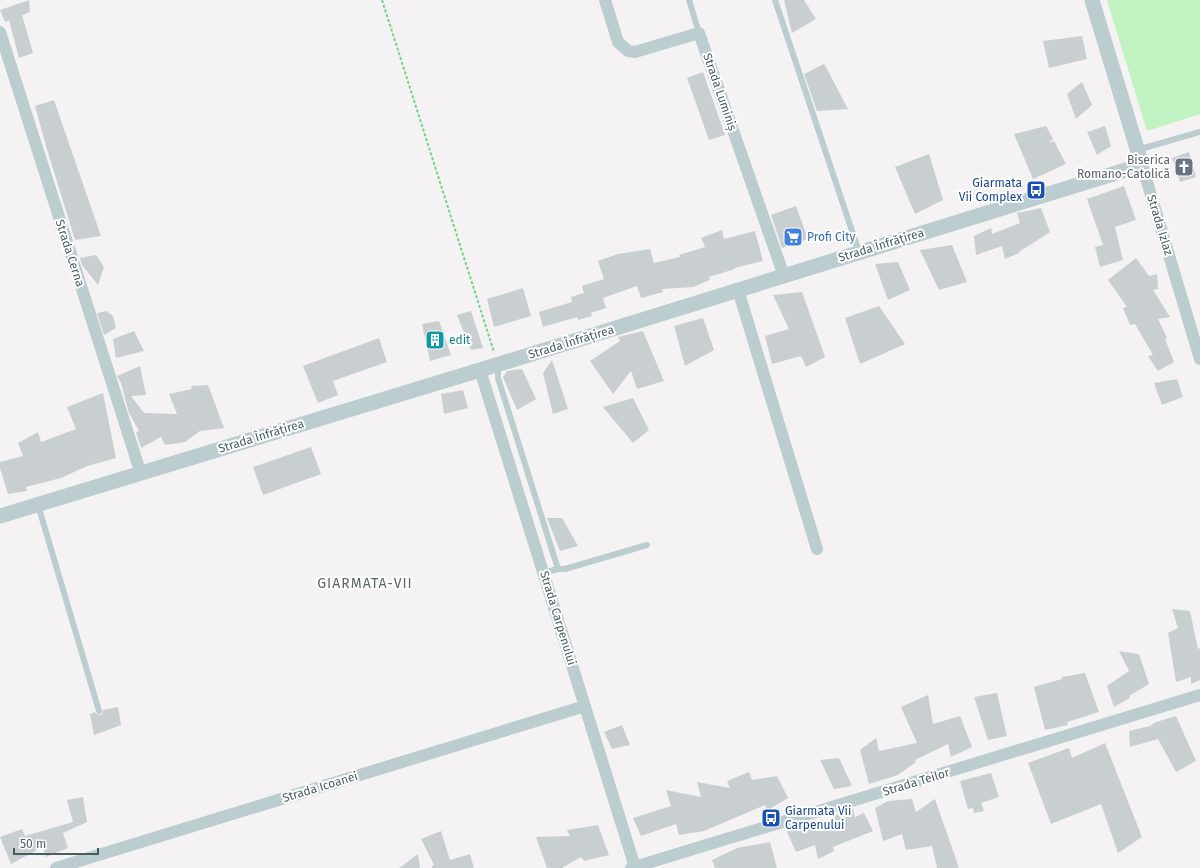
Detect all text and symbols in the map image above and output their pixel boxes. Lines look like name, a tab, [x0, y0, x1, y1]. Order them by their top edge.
street label: Strada Luminiș	[699, 51, 740, 133]
place label: Biserica Romano-Catolică	[1077, 153, 1170, 181]
church icon: Biserica Romano-Catolică	[1173, 156, 1195, 178]
place label: Giarmata Vii Complex	[959, 176, 1022, 204]
bus stop icon: Giarmata Vii Complex	[1025, 179, 1047, 201]
street label: Strada Izlaz	[1144, 193, 1176, 257]
street label: Strada Cerna	[53, 218, 87, 288]
street label: Strada Înfrățirea	[836, 224, 926, 266]
supermarket icon: Profi City	[782, 226, 804, 248]
place label: Profi City	[807, 230, 855, 244]
street label: Strada Înfrățirea	[526, 321, 616, 363]
building icon: edit	[424, 329, 446, 351]
place label: edit	[449, 333, 471, 347]
street label: Strada Înfrățirea	[216, 415, 306, 457]
street label: Strada Carpenului	[537, 569, 579, 667]
district label: GIARMATA-VII	[317, 575, 413, 592]
street label: Strada Teilor	[881, 765, 951, 799]
street label: Strada Icoanei	[281, 769, 359, 805]
place label: Giarmata Vii Carpenului	[785, 804, 851, 832]
bus stop icon: Giarmata Vii Carpenului	[760, 807, 782, 829]
scale bar	[14, 830, 98, 856]
text: 50 m	[20, 837, 46, 851]

